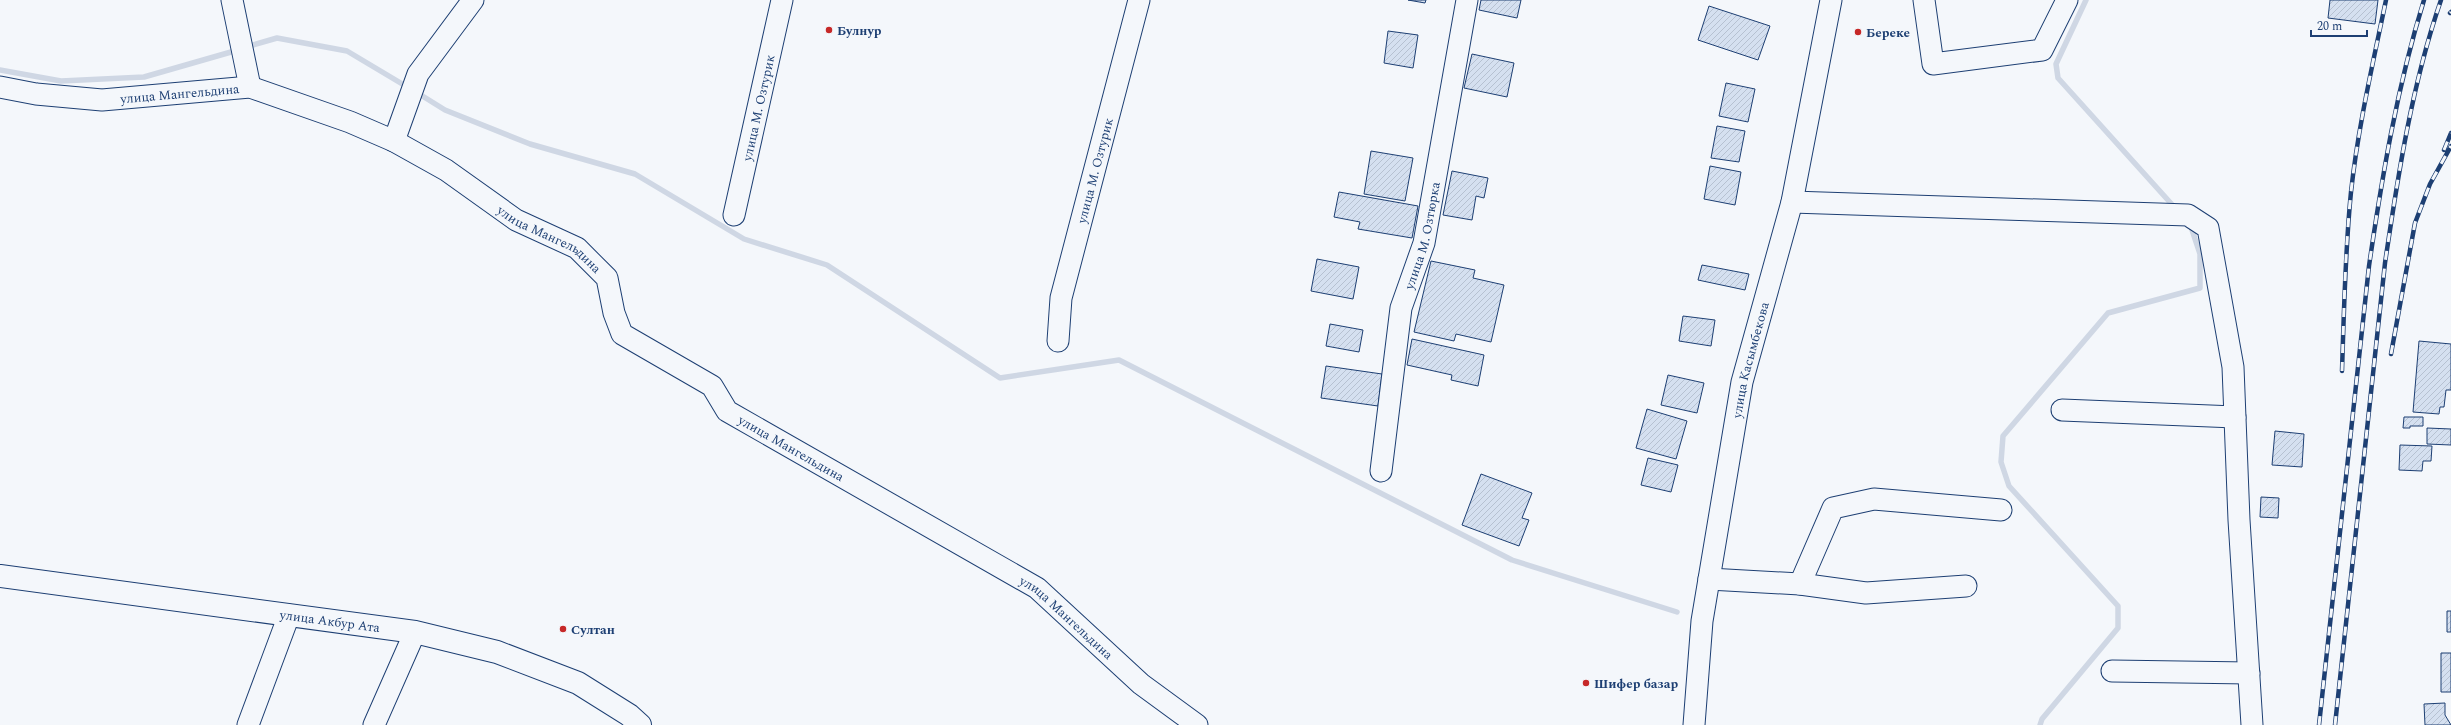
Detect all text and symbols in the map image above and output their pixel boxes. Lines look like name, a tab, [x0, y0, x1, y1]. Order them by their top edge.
scale bar	[2311, 12, 2367, 38]
text: 20 m	[2317, 17, 2342, 36]
place label: Булнур	[837, 21, 882, 41]
place label: Береке	[1866, 23, 1910, 43]
marker: Булнур	[824, 25, 834, 35]
marker: Береке	[1853, 27, 1863, 37]
street label: улица М. Озтурик	[737, 53, 781, 164]
street label: улица Мангельдина	[118, 79, 241, 109]
street label: улица М. Озтурик	[1072, 116, 1119, 227]
street label: улица М. Озтюрка	[1399, 180, 1446, 293]
street label: улица Мангельдина	[492, 200, 606, 279]
street label: улица Касымбекова	[1727, 299, 1775, 421]
street label: улица Мангельдина	[733, 410, 848, 487]
street label: улица Мангельдина	[1015, 571, 1118, 665]
street label: улица Акбур Ата	[278, 605, 382, 638]
place label: Султан	[571, 620, 615, 640]
marker: Султан	[558, 624, 568, 634]
place label: Шифер базар	[1594, 674, 1679, 694]
marker: Шифер базар	[1581, 678, 1591, 688]

